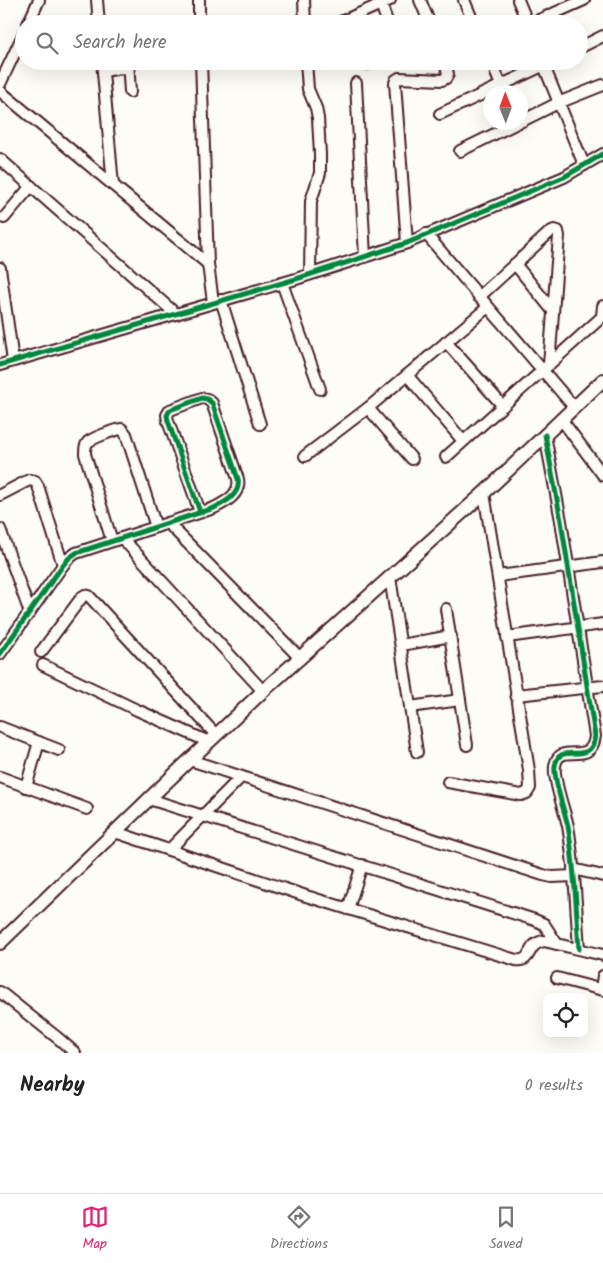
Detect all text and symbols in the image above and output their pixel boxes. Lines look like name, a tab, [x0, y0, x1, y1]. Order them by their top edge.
search box	[15, 15, 588, 70]
text: Search here	[73, 28, 167, 58]
icon: search	[33, 29, 61, 57]
north arrow	[483, 85, 528, 130]
map controls	[543, 993, 588, 1038]
button: locate	[543, 993, 588, 1038]
text: Nearby	[20, 1069, 85, 1102]
text: 0 results	[525, 1073, 583, 1098]
tab: Map	[81, 1203, 109, 1255]
tab: Directions	[270, 1203, 328, 1255]
tab: Saved	[489, 1203, 522, 1255]

